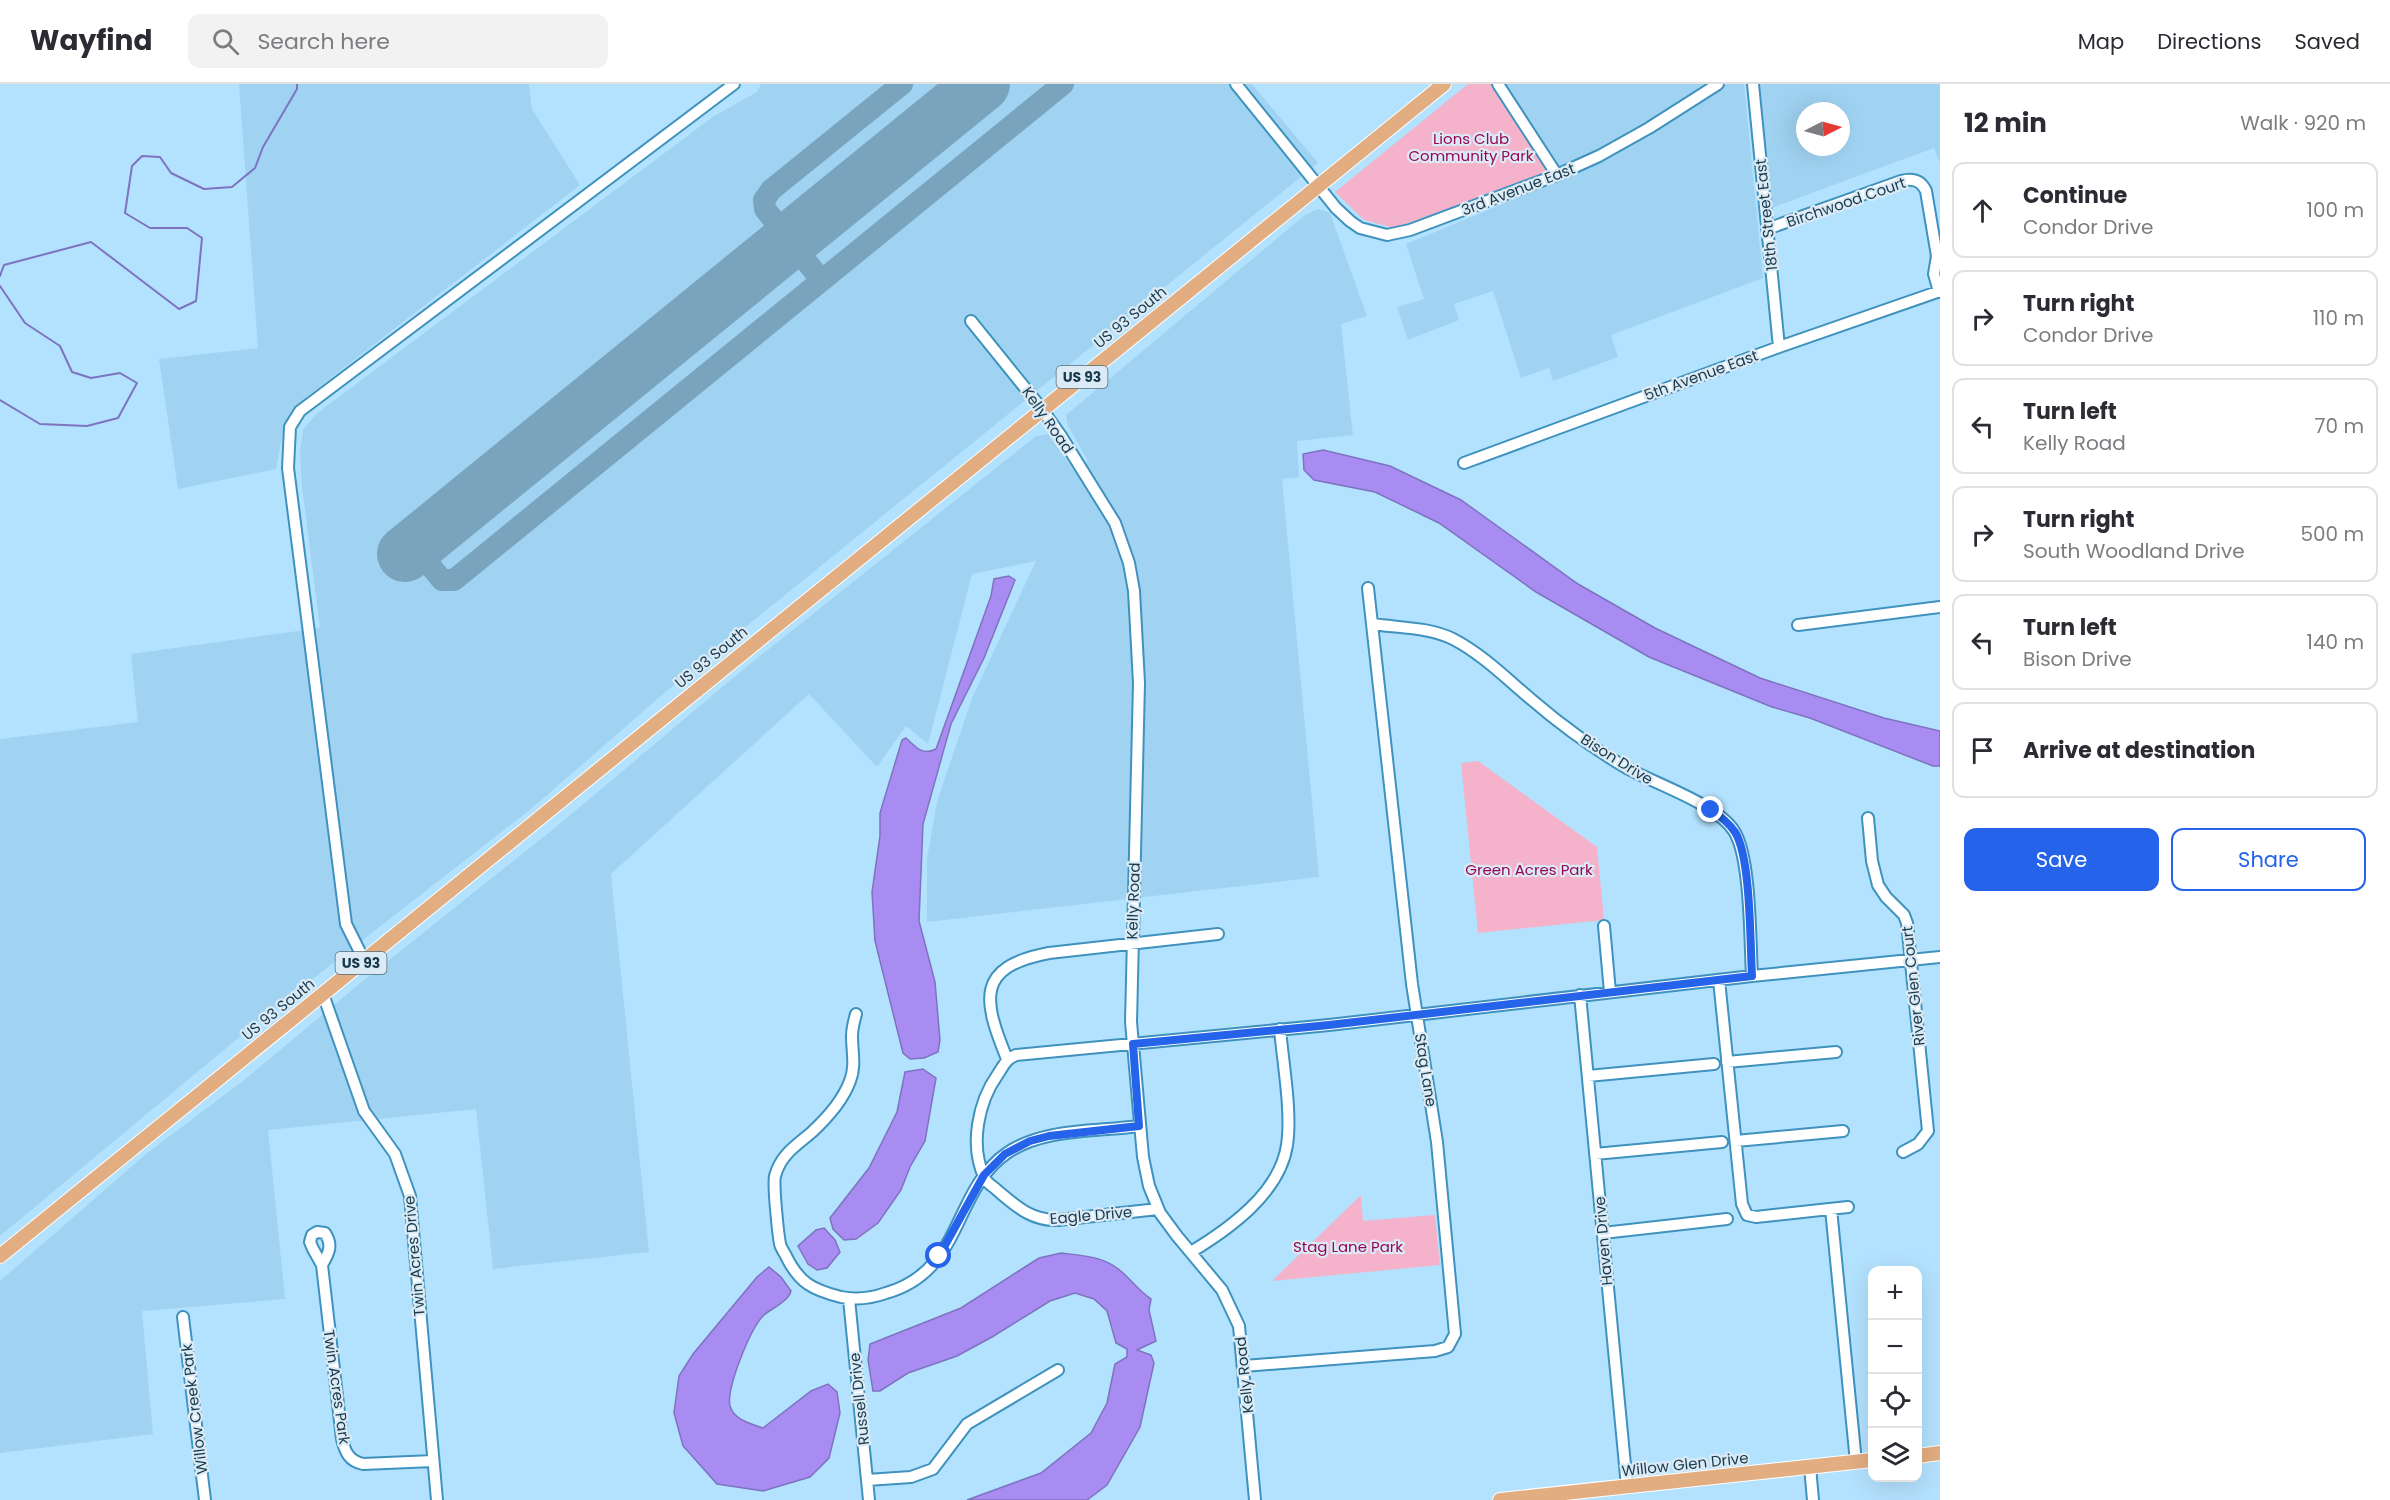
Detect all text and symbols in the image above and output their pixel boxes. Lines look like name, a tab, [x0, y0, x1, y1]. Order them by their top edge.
search box	[188, 14, 608, 68]
text: Wayfind	[30, 21, 152, 60]
icon: search	[209, 25, 242, 58]
text: Search here	[257, 26, 390, 57]
text: Map	[2078, 27, 2124, 56]
text: Directions	[2157, 27, 2261, 56]
text: Saved	[2294, 27, 2360, 56]
north arrow	[1796, 102, 1850, 156]
text: 12 min	[1964, 105, 2047, 141]
text: Walk · 920 m	[2240, 109, 2366, 137]
park label: Lions Club Community Park	[1408, 128, 1534, 166]
street label: 3rd Avenue East	[1458, 158, 1578, 220]
street label: 18th Street East	[1750, 158, 1782, 272]
street label: Birchwood Court	[1784, 172, 1908, 232]
text: Continue	[2023, 180, 2127, 211]
icon: ahead	[1966, 194, 1999, 227]
text: 100 m	[2307, 196, 2364, 224]
text: Condor Drive	[2023, 213, 2153, 241]
street label: US 93 South	[1089, 281, 1171, 353]
text: Turn right	[2023, 288, 2134, 319]
icon: right	[1966, 302, 1999, 335]
text: 110 m	[2313, 304, 2364, 332]
text: Condor Drive	[2023, 321, 2153, 349]
street label: 5th Avenue East	[1641, 345, 1761, 405]
road number: US 93	[1056, 366, 1108, 388]
street label: Kelly Road	[1017, 382, 1079, 458]
text: Turn left	[2023, 396, 2117, 427]
icon: left	[1966, 410, 1999, 443]
text: 70 m	[2315, 412, 2364, 440]
text: Kelly Road	[2023, 429, 2126, 457]
text: Turn right	[2023, 504, 2134, 535]
icon: right	[1966, 518, 1999, 551]
text: 500 m	[2300, 520, 2364, 548]
text: South Woodland Drive	[2023, 537, 2245, 565]
text: Turn left	[2023, 612, 2117, 643]
street label: US 93 South	[670, 621, 752, 693]
icon: left	[1966, 626, 1999, 659]
text: 140 m	[2307, 628, 2364, 656]
text: Bison Drive	[2023, 645, 2132, 673]
street label: Bison Drive	[1577, 728, 1657, 790]
icon: arrive	[1966, 734, 1999, 767]
text: Arrive at destination	[2023, 735, 2255, 766]
route end	[1697, 796, 1723, 822]
button: Save	[1964, 828, 2159, 891]
button: Share	[2171, 828, 2366, 891]
park label: Green Acres Park	[1465, 859, 1593, 880]
street label: Kelly Road	[1121, 862, 1145, 940]
street label: River Glen Court	[1896, 925, 1930, 1047]
road number: US 93	[336, 952, 386, 974]
street label: US 93 South	[237, 973, 319, 1045]
street label: Stag Lane	[1410, 1032, 1442, 1108]
street label: Twin Acres Drive	[398, 1195, 430, 1317]
street label: Haven Drive	[1589, 1196, 1617, 1286]
street label: Eagle Drive	[1049, 1201, 1133, 1229]
park label: Stag Lane Park	[1293, 1236, 1403, 1257]
route start	[925, 1242, 951, 1268]
map controls	[1868, 1266, 1922, 1482]
button: +	[1868, 1266, 1922, 1320]
button: −	[1868, 1320, 1922, 1374]
street label: Twin Acres Park	[319, 1328, 355, 1446]
street label: Kelly Road	[1230, 1336, 1258, 1414]
street label: Willow Creek Park	[176, 1342, 212, 1475]
street label: Russell Drive	[844, 1352, 874, 1446]
button: locate	[1868, 1374, 1922, 1428]
button: layers	[1868, 1428, 1922, 1482]
street label: Willow Glen Drive	[1621, 1447, 1749, 1481]

